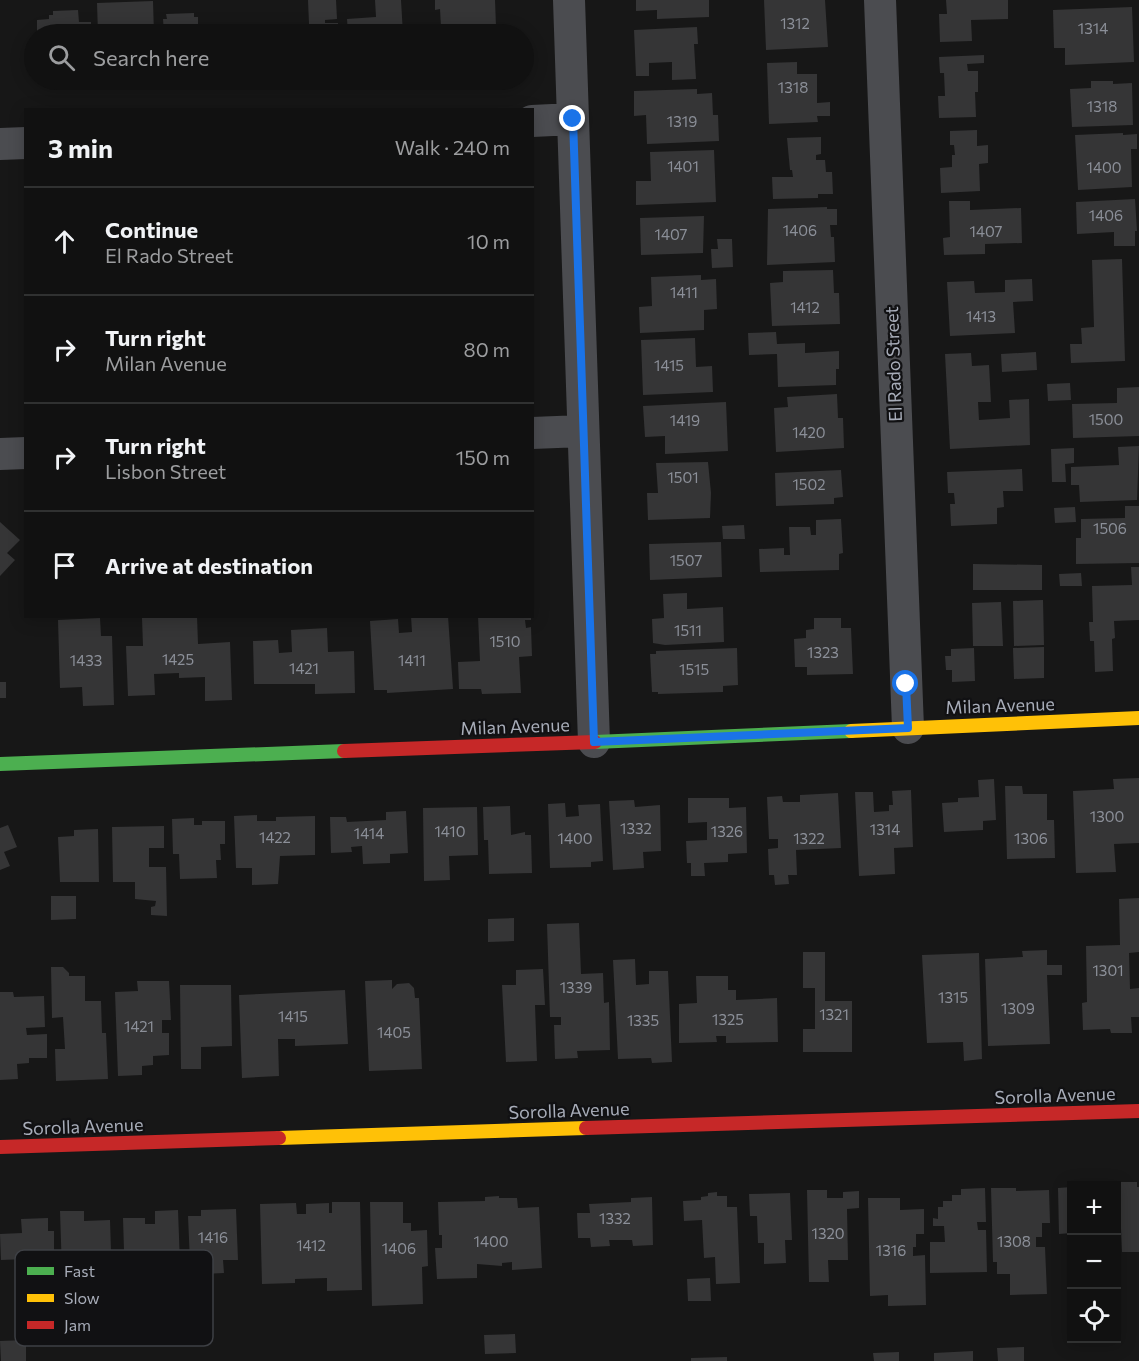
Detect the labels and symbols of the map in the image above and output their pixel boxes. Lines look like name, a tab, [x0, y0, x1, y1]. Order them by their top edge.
house number: 1312	[780, 14, 810, 32]
house number: 1314	[1078, 19, 1108, 37]
house number: 1318	[778, 78, 808, 96]
house number: 1318	[1087, 97, 1117, 115]
route end	[559, 105, 585, 131]
house number: 1319	[667, 112, 697, 130]
house number: 1401	[667, 157, 699, 175]
house number: 1400	[1087, 158, 1122, 176]
house number: 1406	[1089, 206, 1123, 224]
house number: 1406	[783, 221, 817, 239]
house number: 1407	[969, 222, 1003, 240]
house number: 1407	[654, 225, 688, 243]
house number: 1411	[670, 283, 698, 301]
house number: 1412	[790, 298, 820, 316]
street label: El Rado Street	[880, 306, 906, 422]
house number: 1413	[966, 307, 996, 325]
house number: 1415	[654, 356, 684, 374]
house number: 1500	[1089, 410, 1123, 428]
house number: 1419	[670, 411, 700, 429]
house number: 1420	[792, 423, 826, 441]
house number: 1501	[667, 468, 699, 486]
house number: 1502	[792, 475, 826, 493]
house number: 1506	[1093, 519, 1127, 537]
house number: 1507	[670, 551, 702, 569]
house number: 1511	[674, 621, 702, 639]
house number: 1510	[489, 632, 521, 650]
house number: 1323	[807, 643, 839, 661]
house number: 1425	[162, 650, 194, 668]
house number: 1433	[70, 651, 102, 669]
house number: 1411	[398, 651, 426, 669]
house number: 1421	[289, 659, 319, 677]
house number: 1515	[679, 660, 709, 678]
route start	[892, 670, 918, 696]
street label: Milan Avenue	[945, 692, 1055, 718]
street label: Milan Avenue	[460, 713, 570, 739]
house number: 1300	[1090, 807, 1124, 825]
house number: 1332	[620, 819, 652, 837]
house number: 1314	[870, 820, 900, 838]
house number: 1410	[434, 822, 466, 840]
house number: 1326	[711, 822, 743, 840]
house number: 1414	[354, 824, 384, 842]
house number: 1422	[259, 828, 291, 846]
house number: 1400	[558, 829, 593, 847]
house number: 1322	[793, 829, 825, 847]
house number: 1306	[1014, 829, 1048, 847]
house number: 1301	[1092, 961, 1124, 979]
house number: 1339	[560, 978, 592, 996]
house number: 1315	[938, 988, 968, 1006]
house number: 1309	[1001, 999, 1035, 1017]
house number: 1321	[819, 1005, 849, 1023]
house number: 1415	[278, 1007, 308, 1025]
house number: 1325	[712, 1010, 744, 1028]
house number: 1335	[627, 1011, 659, 1029]
house number: 1421	[124, 1017, 154, 1035]
house number: 1405	[377, 1023, 411, 1041]
street label: Sorolla Avenue	[994, 1082, 1116, 1108]
street label: Sorolla Avenue	[508, 1097, 630, 1123]
street label: Sorolla Avenue	[22, 1113, 144, 1139]
house number: 1332	[599, 1209, 631, 1227]
house number: 1320	[812, 1224, 845, 1242]
house number: 1416	[198, 1228, 228, 1246]
house number: 1400	[474, 1232, 509, 1250]
house number: 1308	[997, 1232, 1031, 1250]
house number: 1412	[296, 1236, 326, 1254]
house number: 1406	[382, 1239, 416, 1257]
house number: 1316	[876, 1241, 906, 1259]
legend	[15, 1250, 213, 1346]
text: Fast	[64, 1261, 95, 1280]
text: Slow	[64, 1288, 100, 1307]
text: Jam	[64, 1315, 91, 1334]

